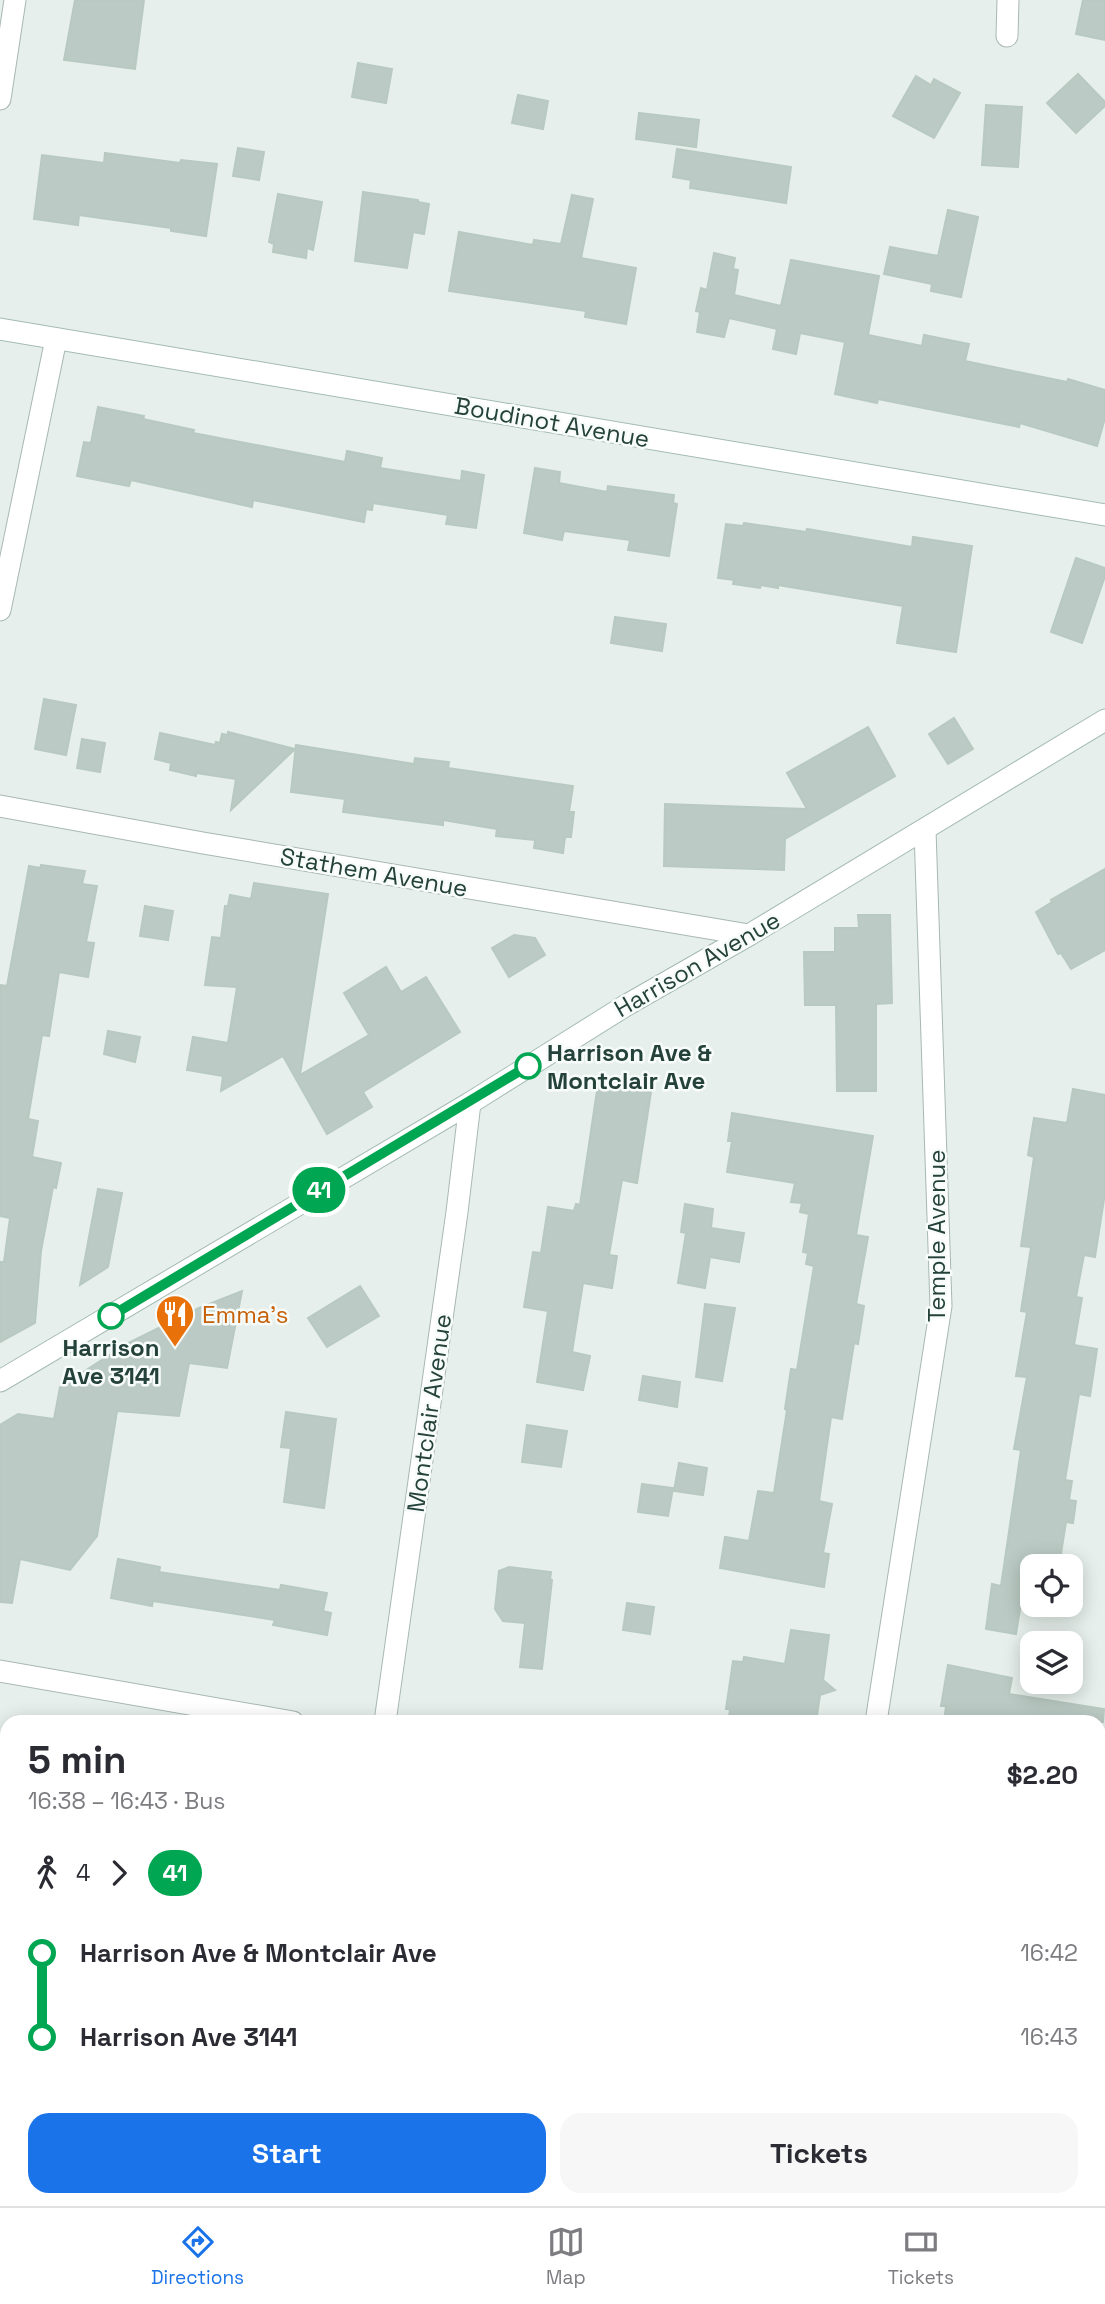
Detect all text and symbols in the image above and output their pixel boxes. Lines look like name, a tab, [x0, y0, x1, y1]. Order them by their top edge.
street label: Boudinot Avenue	[452, 390, 652, 454]
street label: Stathem Avenue	[278, 840, 470, 904]
street label: Harrison Avenue	[609, 904, 785, 1024]
place label: Harrison Ave & Montclair Ave	[547, 1037, 712, 1096]
marker: Harrison Ave & Montclair Ave	[515, 1053, 541, 1079]
street label: Temple Avenue	[921, 1150, 952, 1322]
line badge: 41	[288, 1167, 350, 1213]
text: 41	[306, 1174, 332, 1205]
restaurant icon: Emma's	[154, 1293, 196, 1348]
place label: Emma's	[202, 1299, 289, 1330]
marker: Harrison Ave 3141	[98, 1303, 124, 1329]
street label: Montclair Avenue	[400, 1312, 458, 1514]
place label: Harrison Ave 3141	[62, 1332, 160, 1391]
map controls	[1020, 1554, 1083, 1694]
button: locate	[1020, 1554, 1083, 1617]
button: layers	[1020, 1631, 1083, 1694]
text: 5 min	[28, 1736, 126, 1784]
text: $2.20	[1007, 1758, 1078, 1792]
text: 16:38 – 16:43 · Bus	[28, 1786, 226, 1816]
icon: walk	[28, 1854, 66, 1892]
icon: forward	[100, 1854, 138, 1892]
text: 41	[162, 1857, 188, 1888]
text: 4	[76, 1858, 90, 1888]
text: Harrison Ave & Montclair Ave	[80, 1936, 437, 1970]
text: 16:42	[1020, 1938, 1078, 1968]
text: Harrison Ave 3141	[80, 2020, 298, 2054]
text: 16:43	[1020, 2022, 1078, 2052]
button: Start	[28, 2113, 546, 2193]
button: Tickets	[560, 2113, 1078, 2193]
tab: Directions	[151, 2223, 244, 2290]
tab: Map	[546, 2223, 586, 2290]
tab: Tickets	[888, 2223, 954, 2290]

